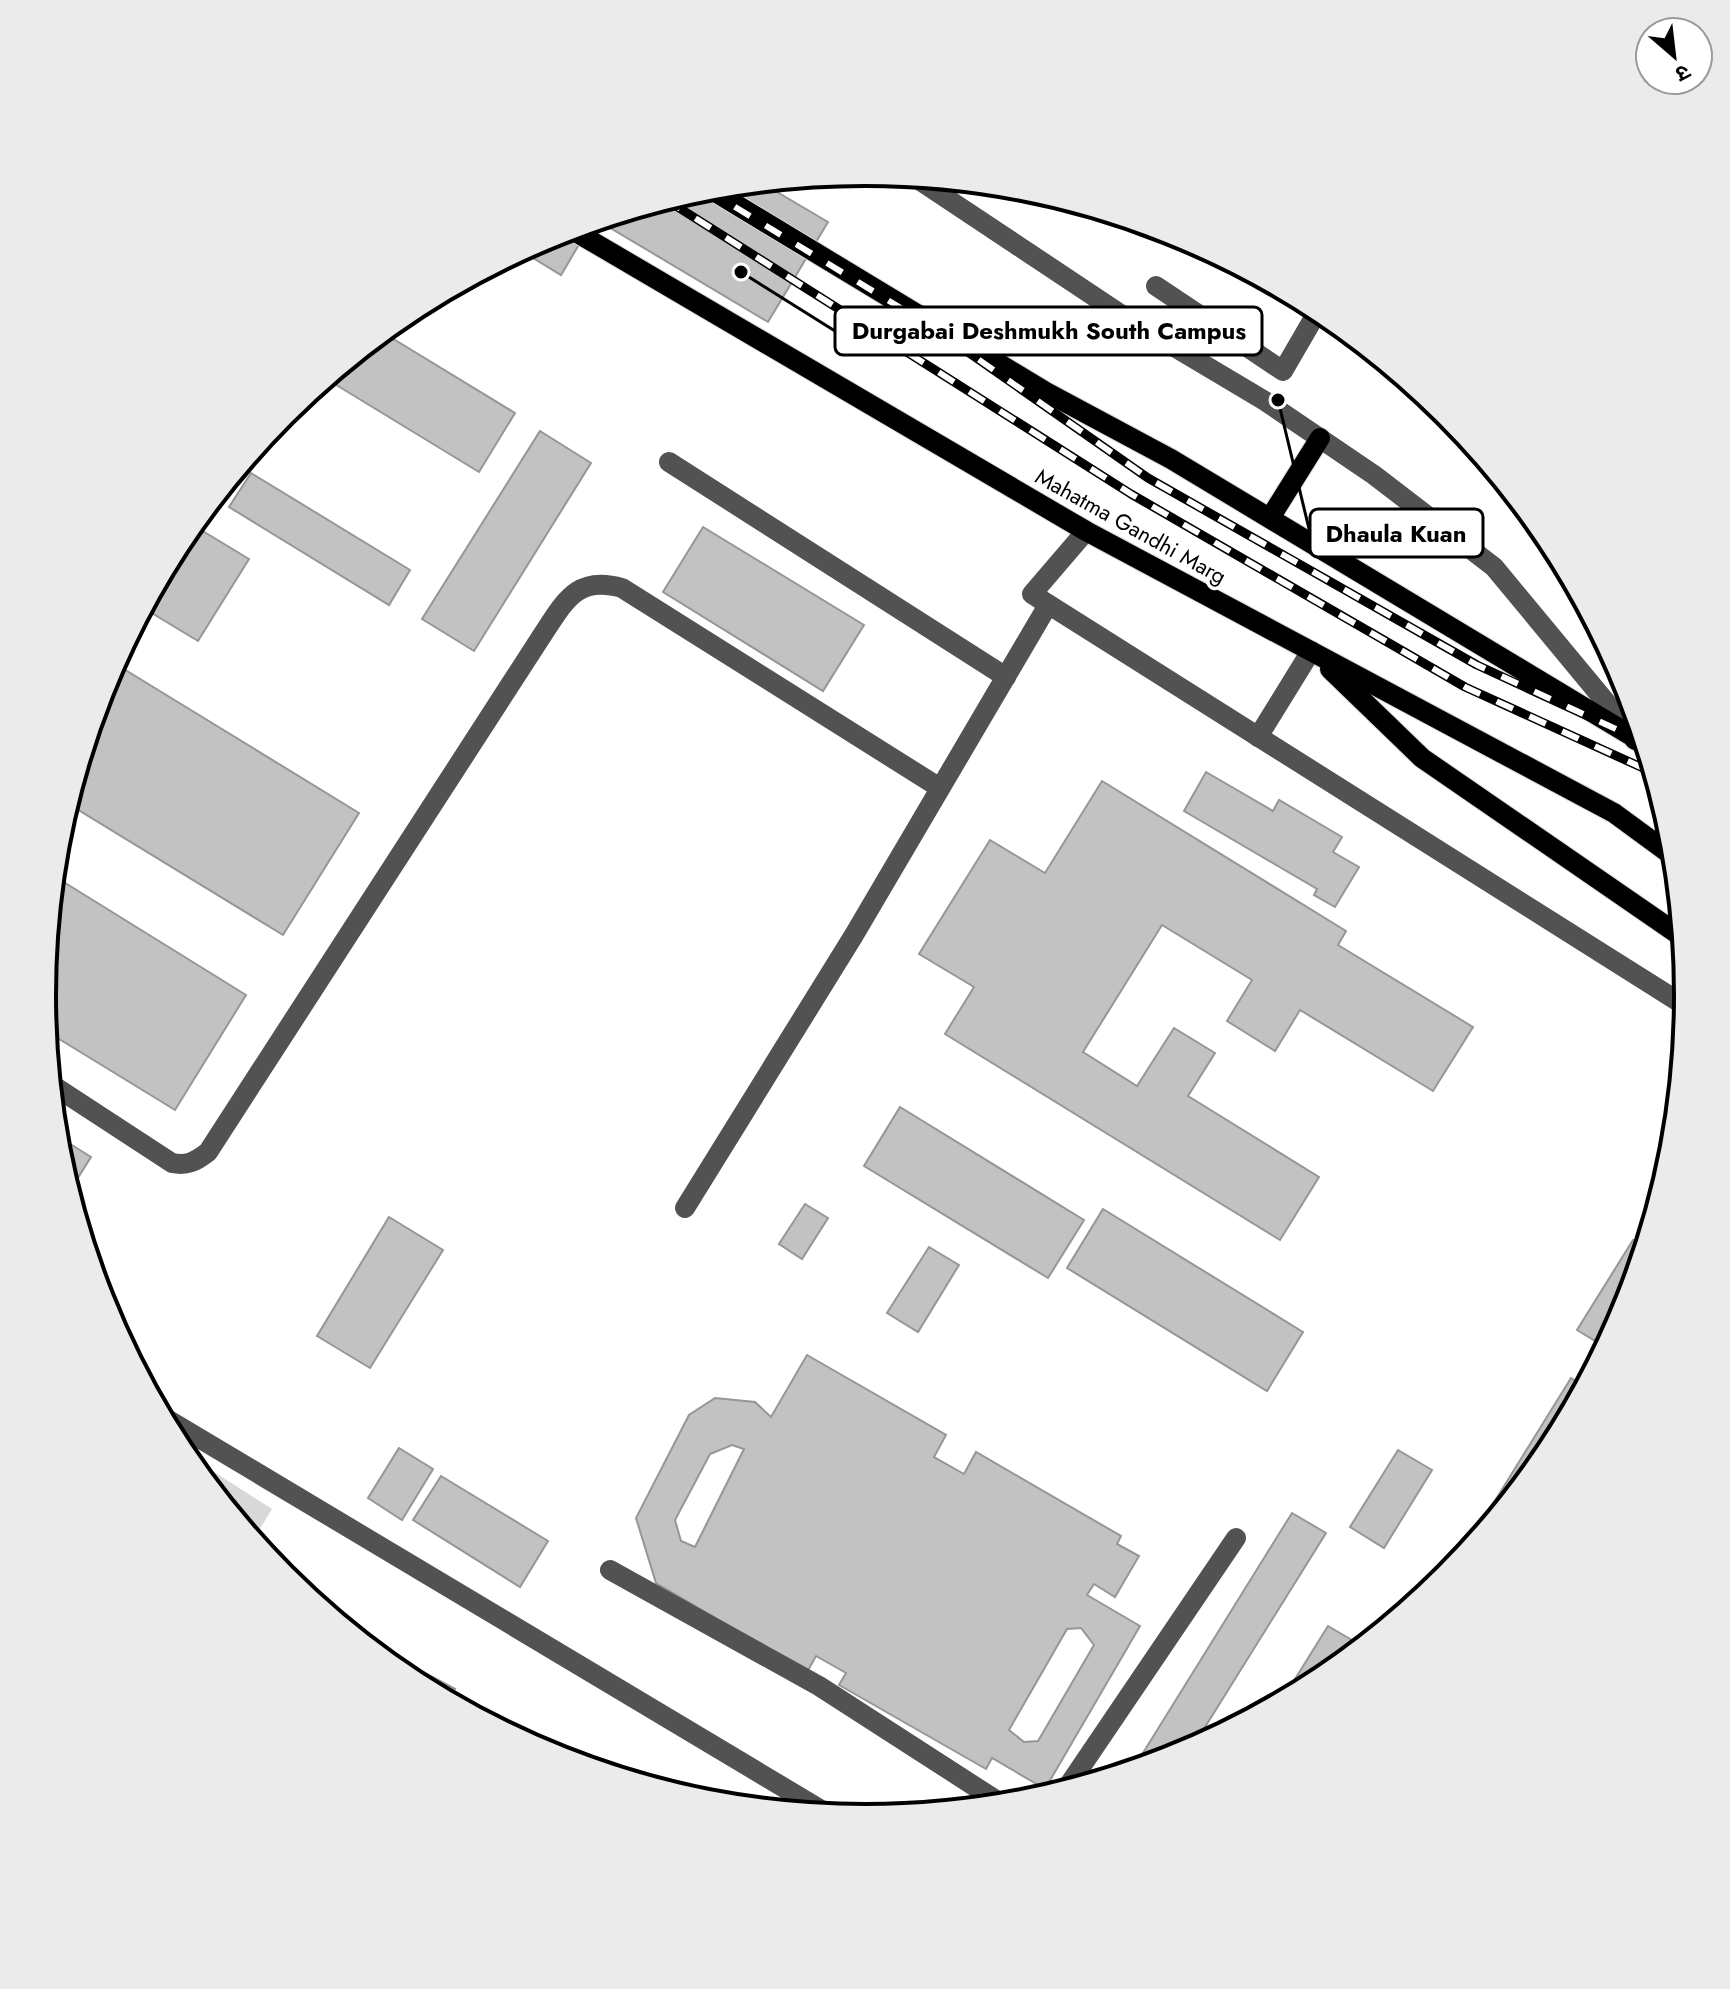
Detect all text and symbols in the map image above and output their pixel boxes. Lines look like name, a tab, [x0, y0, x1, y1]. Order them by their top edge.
north arrow	[1634, 16, 1714, 96]
text: उ	[1669, 57, 1697, 91]
callout: Durgabai Deshmukh South Campus	[835, 307, 1262, 355]
text: Durgabai Deshmukh South Campus	[852, 313, 1246, 348]
street label: Mahatma Gandhi Marg	[1030, 460, 1232, 592]
callout: Dhaula Kuan	[1310, 509, 1483, 557]
text: Dhaula Kuan	[1325, 516, 1467, 551]

